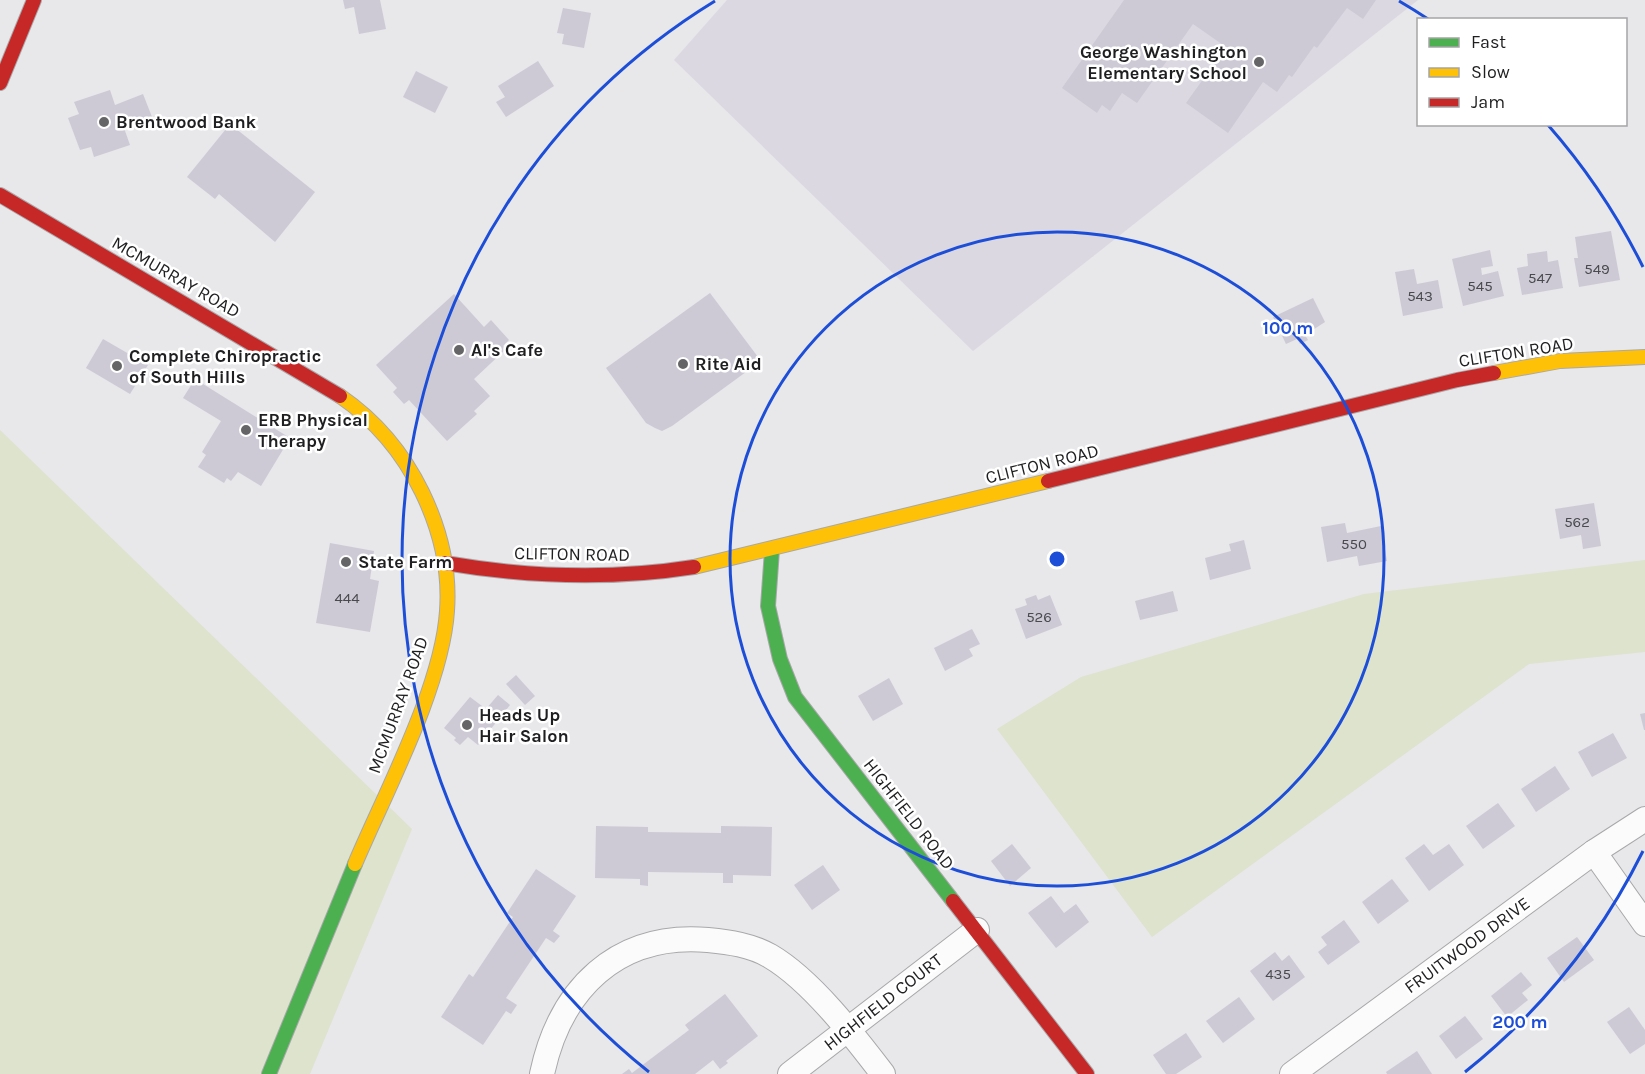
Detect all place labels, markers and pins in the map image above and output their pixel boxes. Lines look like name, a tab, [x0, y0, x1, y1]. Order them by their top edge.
place label: George Washington Elementary School	[1080, 41, 1247, 84]
marker: George Washington Elementary School	[1252, 55, 1266, 69]
place label: Brentwood Bank	[116, 111, 257, 133]
marker: Brentwood Bank	[97, 115, 111, 129]
place label: Al's Cafe	[471, 339, 543, 361]
marker: Al's Cafe	[452, 343, 466, 357]
place label: Complete Chiropractic of South Hills	[129, 345, 321, 388]
place label: Rite Aid	[695, 353, 762, 375]
marker: Rite Aid	[676, 357, 690, 371]
marker: Complete Chiropractic of South Hills	[110, 359, 124, 373]
place label: ERB Physical Therapy	[258, 409, 368, 452]
marker: ERB Physical Therapy	[239, 423, 253, 437]
centre of rings	[1047, 549, 1067, 569]
place label: State Farm	[358, 551, 452, 573]
marker: State Farm	[339, 555, 353, 569]
place label: Heads Up Hair Salon	[479, 704, 569, 747]
marker: Heads Up Hair Salon	[460, 718, 474, 732]

